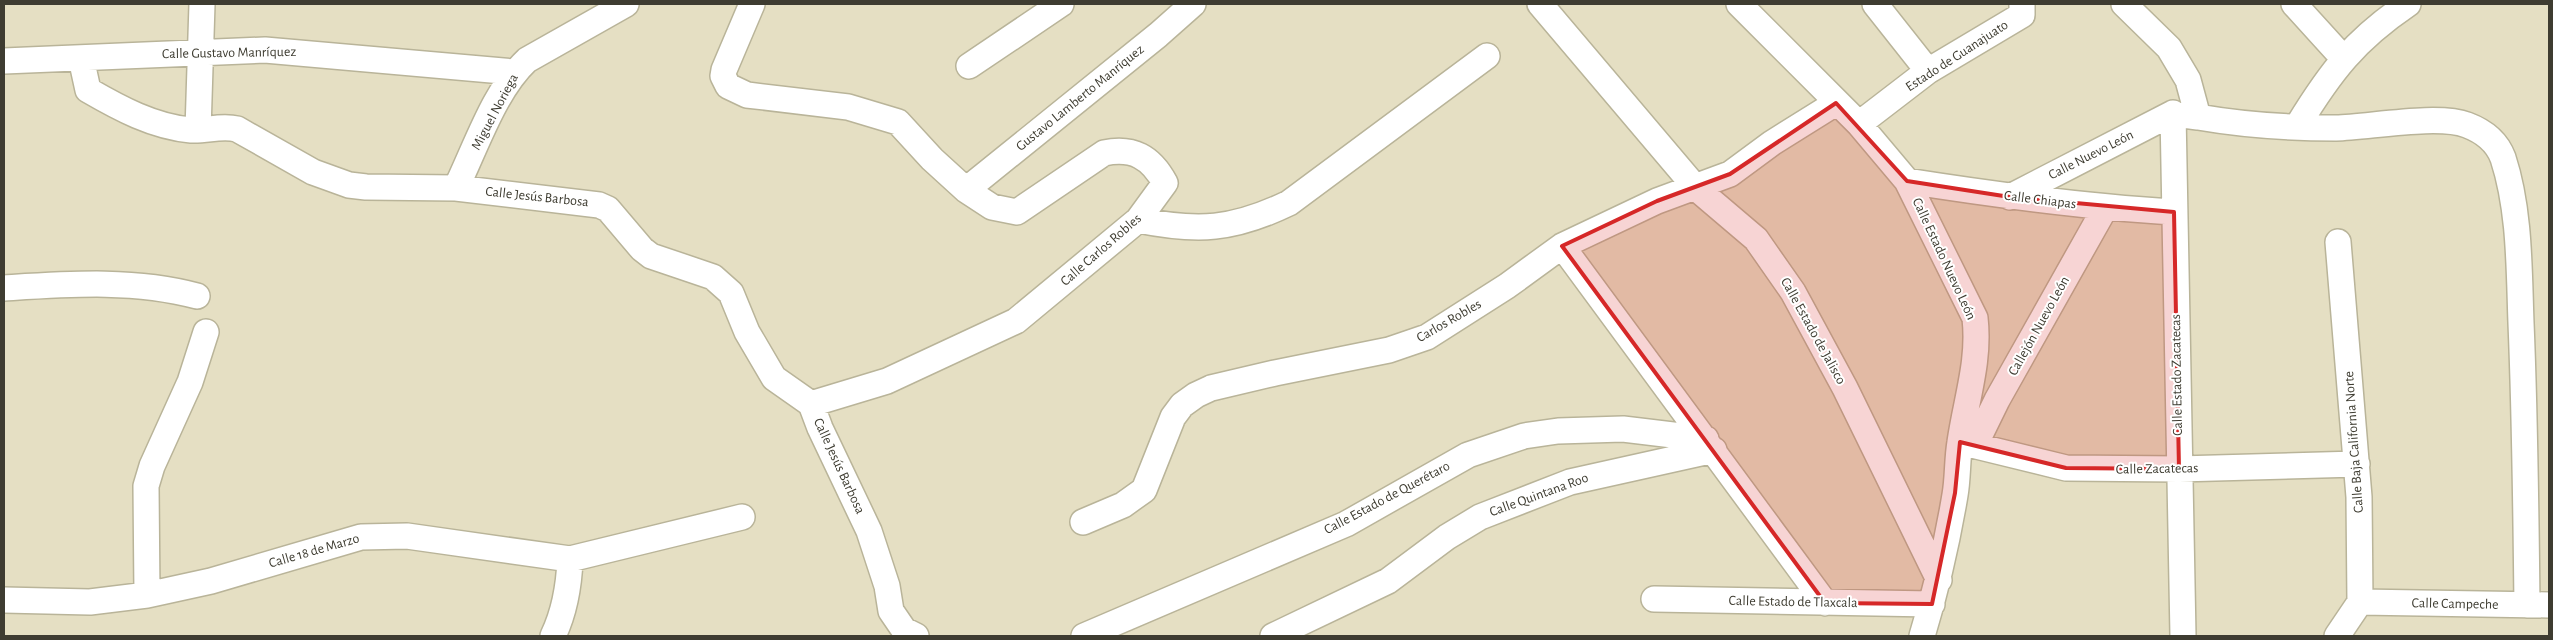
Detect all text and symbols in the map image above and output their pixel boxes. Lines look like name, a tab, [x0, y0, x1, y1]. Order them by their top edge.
street label: Estado de Guanajuato	[1903, 18, 2011, 94]
street label: Gustavo Lamberto Manríquez	[1014, 42, 1147, 154]
street label: Calle Gustavo Manríquez	[162, 45, 296, 61]
street label: Miguel Noriega	[469, 71, 521, 152]
street label: Calle Nuevo León	[2046, 128, 2136, 182]
street label: Calle Jesús Barbosa	[485, 185, 590, 209]
street label: Calle Chiapas	[2003, 189, 2077, 211]
street label: Calle Estado Nuevo León	[1910, 196, 1978, 322]
street label: Calle Carlos Robles	[1058, 211, 1144, 289]
street label: Callejón Nuevo León	[2006, 274, 2072, 378]
street label: Calle Estado de Jalisco	[1778, 275, 1848, 387]
street label: Carlos Robles	[1414, 297, 1484, 345]
street label: Calle Estado Zacatecas	[2169, 314, 2185, 436]
street label: Calle Baja California Norte	[2342, 370, 2366, 514]
street label: Calle Jesús Barbosa	[811, 416, 868, 516]
street label: Calle Estado de Querétaro	[1322, 459, 1452, 537]
street label: Calle Zacatecas	[2116, 461, 2198, 477]
street label: Calle Quintana Roo	[1488, 471, 1590, 519]
street label: Calle 18 de Marzo	[267, 531, 361, 571]
street label: Calle Estado de Tlaxcala	[1728, 594, 1858, 610]
street label: Calle Campeche	[2411, 596, 2499, 612]

